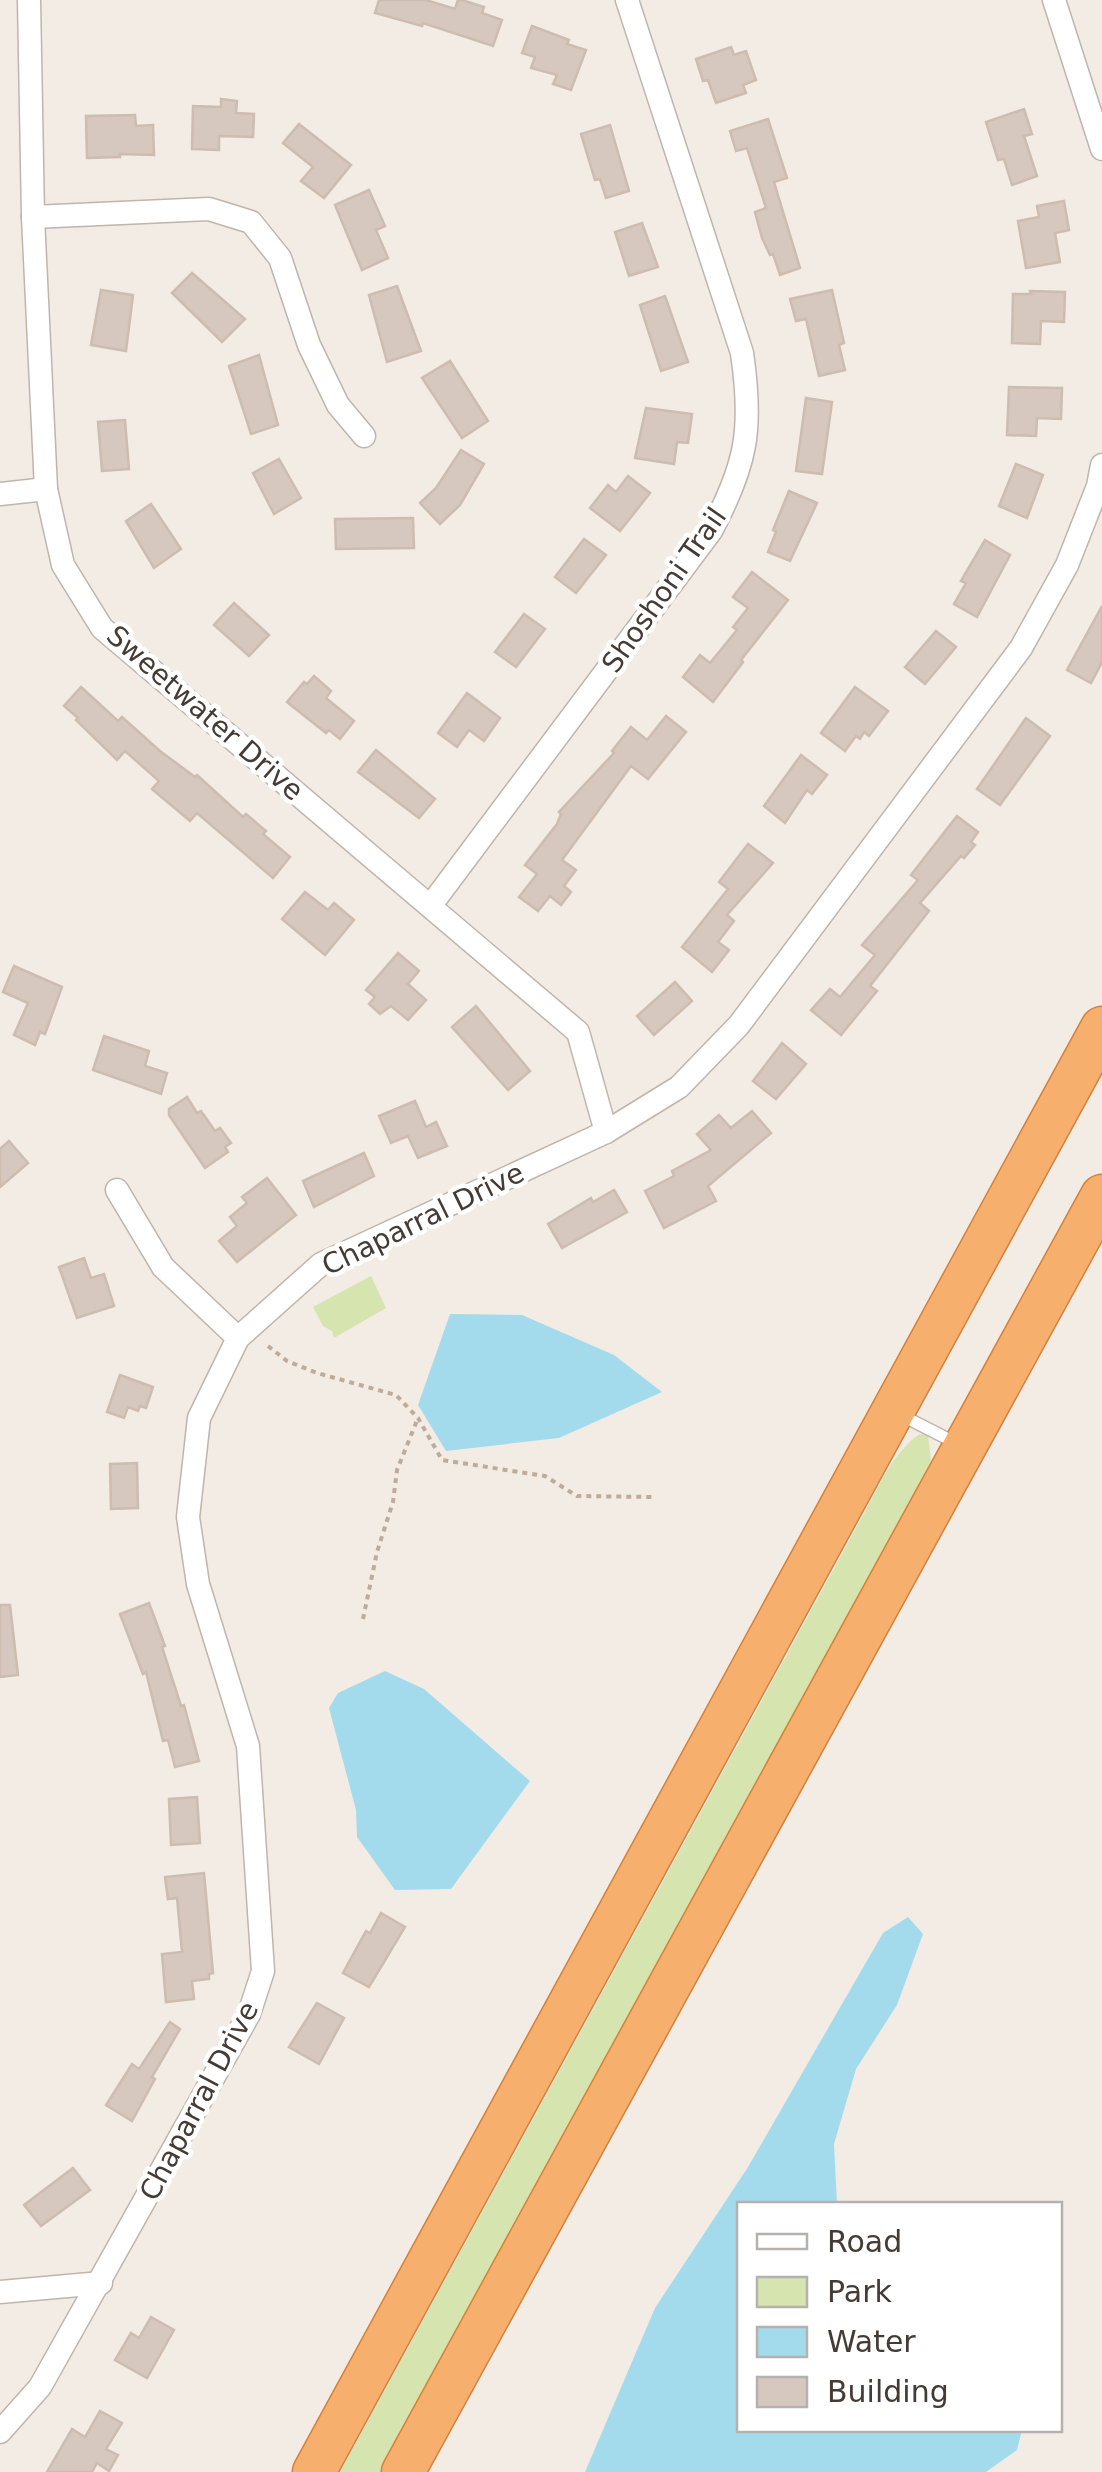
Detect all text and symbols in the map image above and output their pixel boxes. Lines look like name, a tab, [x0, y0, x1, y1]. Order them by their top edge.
street label: Shoshoni Trail	[595, 501, 733, 679]
street label: Sweetwater Drive	[100, 619, 310, 807]
street label: Chaparral Drive	[317, 1156, 529, 1282]
street label: Chaparral Drive	[133, 1996, 265, 2206]
legend	[737, 2202, 1062, 2432]
text: Road	[827, 2224, 902, 2259]
text: Park	[827, 2274, 892, 2309]
text: Water	[827, 2324, 916, 2359]
text: Building	[827, 2374, 949, 2409]

